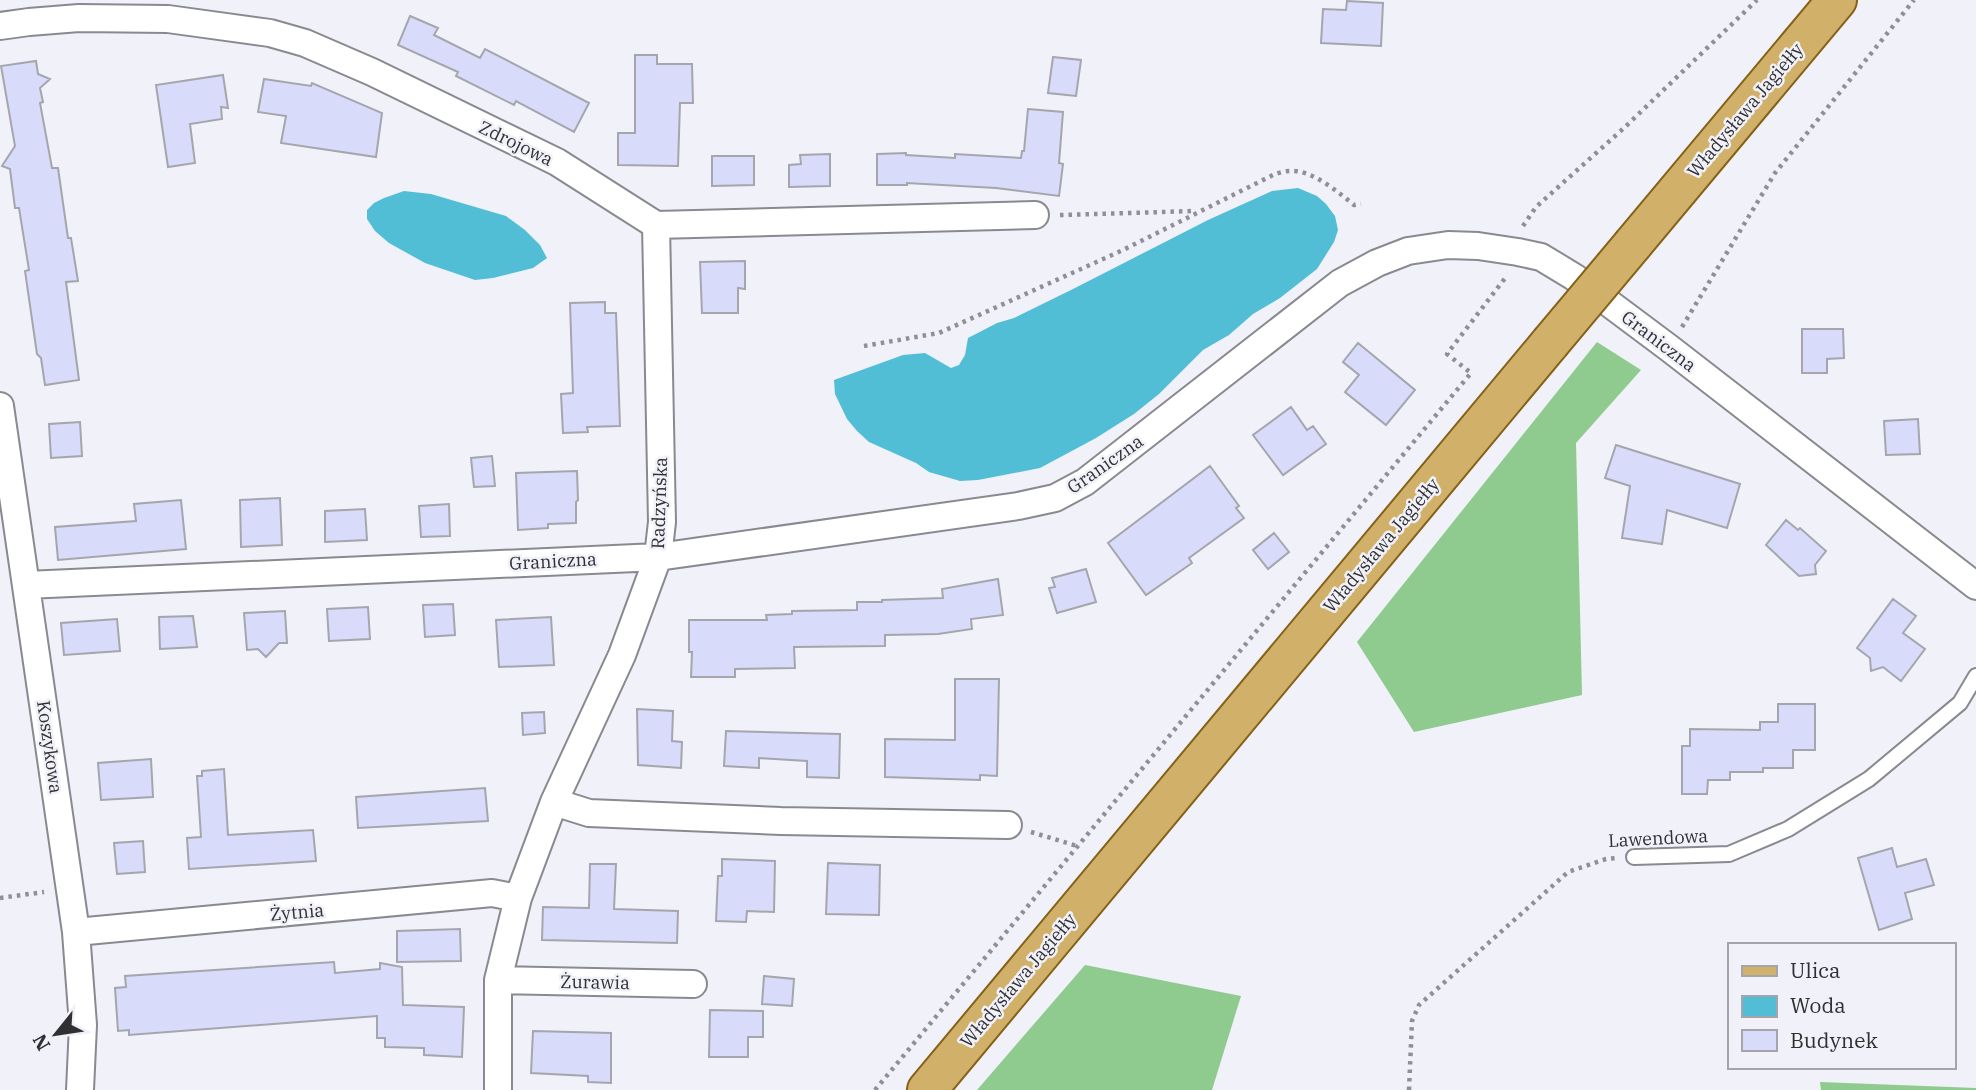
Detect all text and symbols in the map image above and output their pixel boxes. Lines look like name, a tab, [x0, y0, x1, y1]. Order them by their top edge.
street label: Władysława Jagiełły	[1682, 38, 1808, 182]
street label: Zdrojowa	[475, 115, 557, 171]
street label: Graniczna	[1617, 305, 1701, 377]
street label: Graniczna	[1062, 429, 1148, 499]
street label: Radzyńska	[646, 456, 672, 549]
street label: Władysława Jagiełły	[1318, 473, 1444, 617]
street label: Graniczna	[509, 547, 598, 575]
street label: Koszykowa	[32, 699, 68, 795]
street label: Lawendowa	[1607, 824, 1709, 852]
street label: Żytnia	[269, 898, 325, 926]
street label: Władysława Jagiełły	[955, 908, 1081, 1052]
legend	[1728, 943, 1955, 1069]
text: Ulica	[1790, 956, 1841, 984]
street label: Żurawia	[560, 970, 630, 994]
text: Woda	[1790, 991, 1846, 1019]
north arrow	[21, 999, 91, 1069]
text: Budynek	[1790, 1026, 1879, 1054]
text: N	[27, 1030, 55, 1055]

